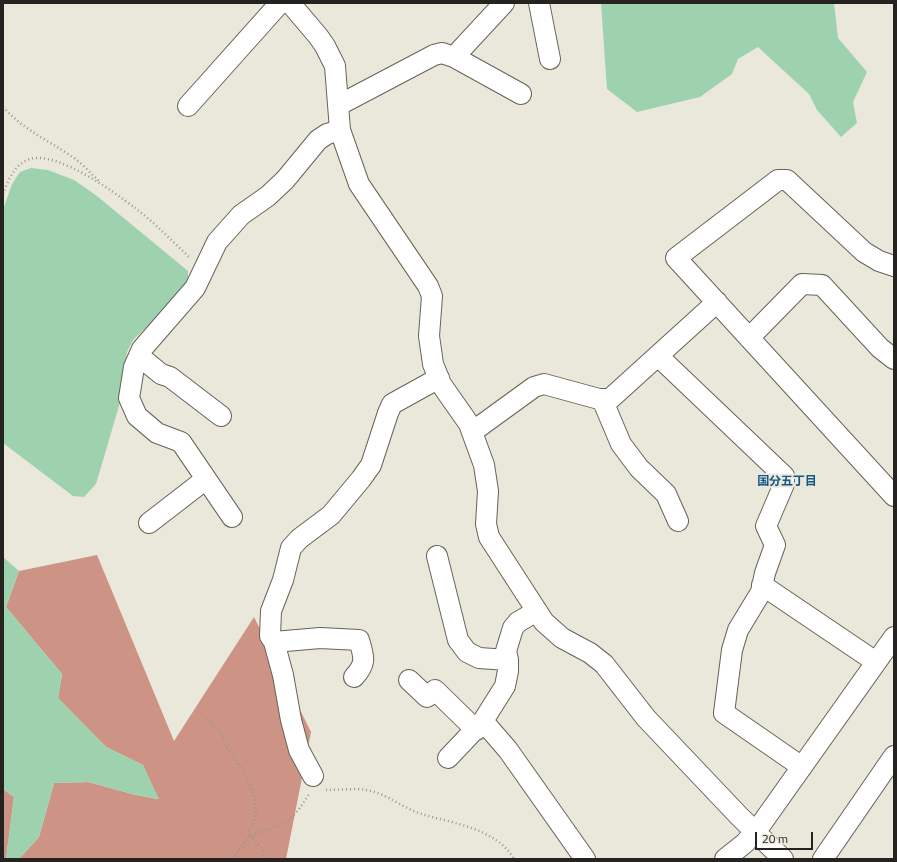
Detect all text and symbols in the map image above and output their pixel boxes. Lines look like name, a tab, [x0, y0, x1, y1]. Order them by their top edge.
district label: 国分五丁目	[757, 475, 817, 489]
scale bar	[757, 824, 815, 850]
text: 20 m	[762, 829, 788, 848]

